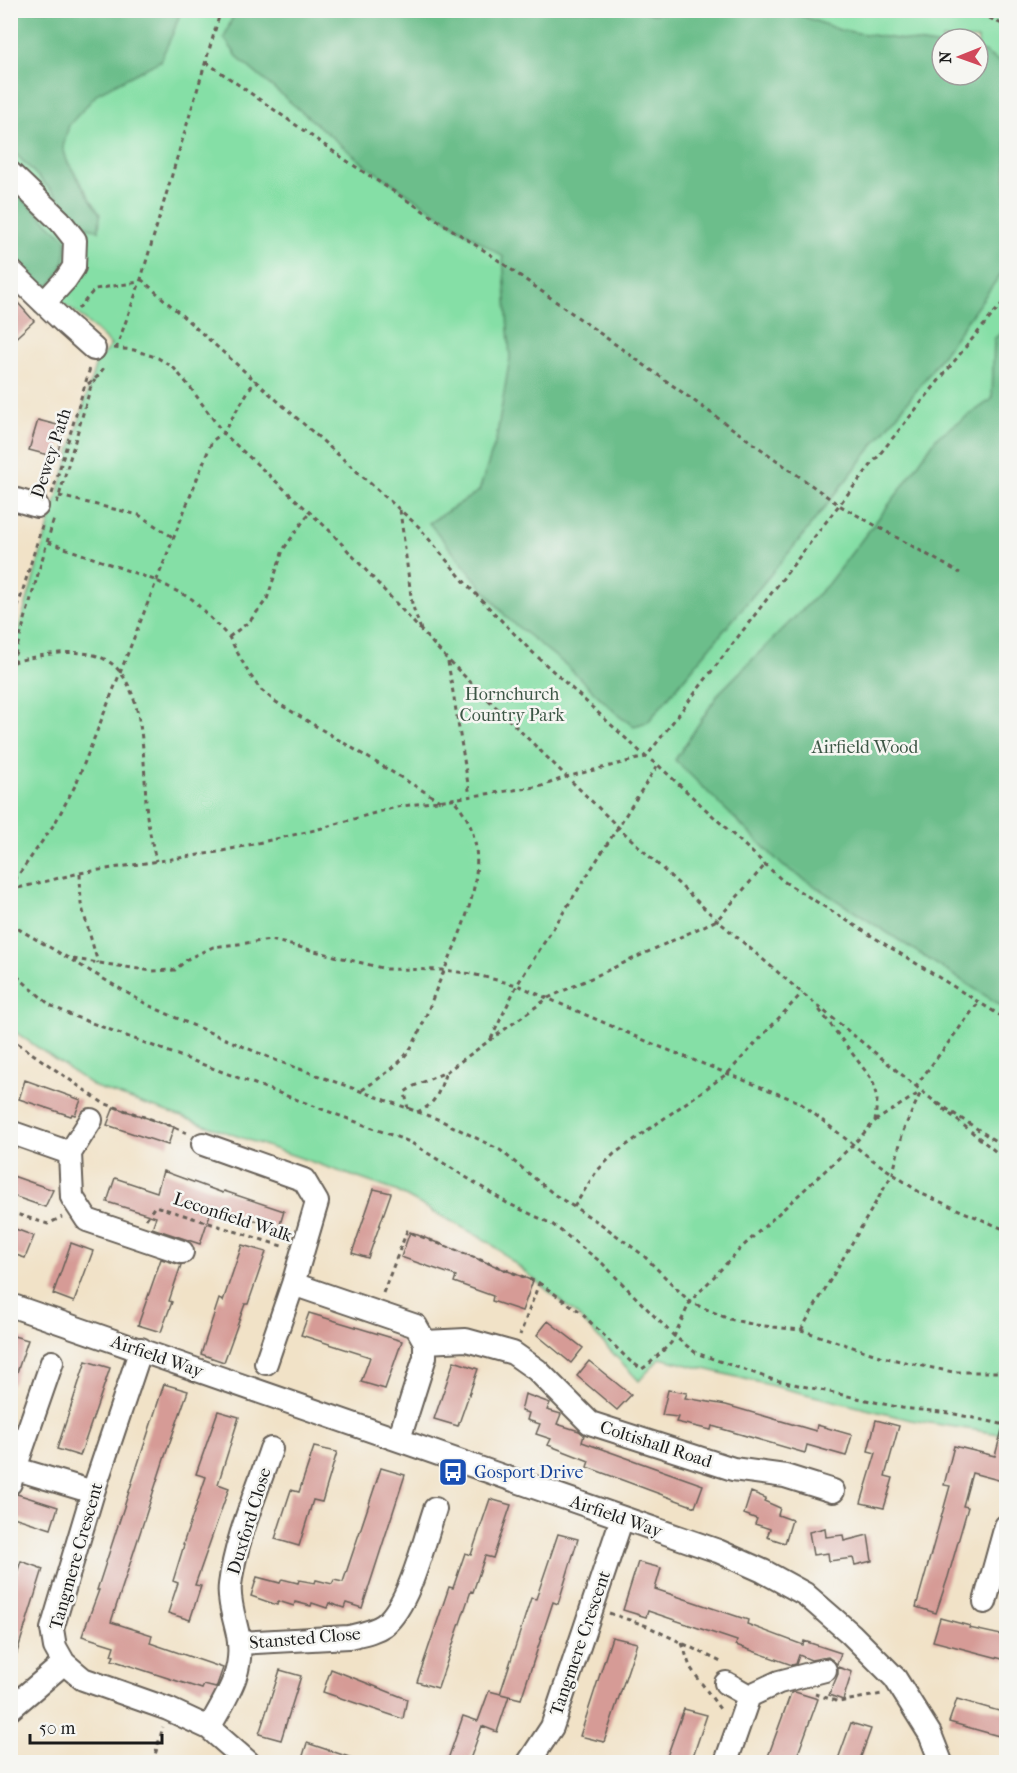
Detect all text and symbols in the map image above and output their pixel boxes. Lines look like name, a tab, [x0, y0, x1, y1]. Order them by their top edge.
north arrow	[930, 27, 990, 87]
text: N	[936, 50, 955, 63]
street label: Dewey Path	[27, 406, 76, 501]
park label: Hornchurch Country Park	[460, 684, 565, 726]
park label: Airfield Wood	[811, 737, 918, 758]
street label: Leconfield Walk	[171, 1188, 296, 1247]
street label: Airfield Way	[107, 1331, 207, 1383]
street label: Coltishall Road	[597, 1416, 715, 1473]
bus stop icon: Gosport Drive	[437, 1456, 469, 1488]
place label: Gosport Drive	[474, 1462, 583, 1483]
street label: Duxford Close	[223, 1465, 276, 1577]
street label: Tangmere Crescent	[45, 1480, 108, 1632]
street label: Airfield Way	[566, 1491, 666, 1543]
street label: Tangmere Crescent	[546, 1567, 615, 1718]
street label: Stansted Close	[248, 1623, 362, 1654]
scale bar	[30, 1707, 162, 1745]
text: 50 m	[39, 1718, 76, 1739]

